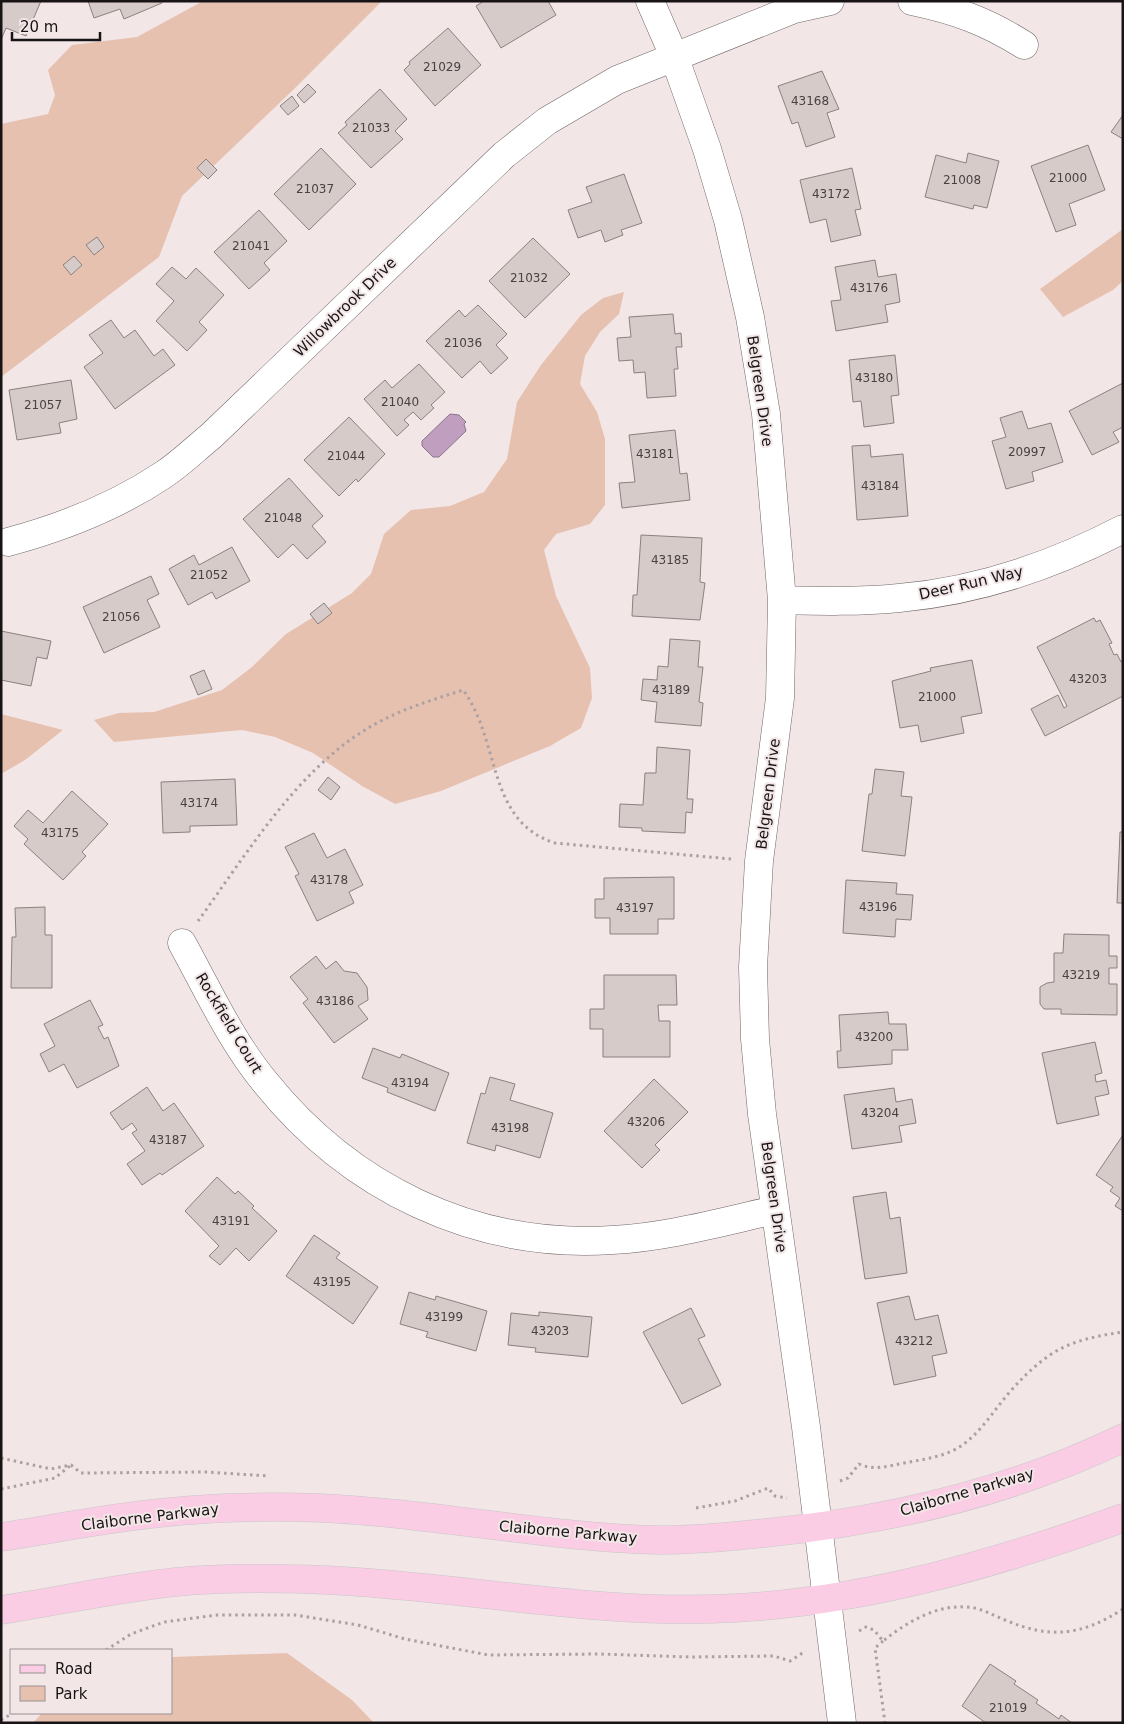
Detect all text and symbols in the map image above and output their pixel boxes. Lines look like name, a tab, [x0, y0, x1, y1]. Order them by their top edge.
scale bar	[12, 10, 100, 42]
text: 20 m	[20, 18, 58, 36]
house number: 21029	[423, 60, 461, 74]
house number: 43168	[791, 94, 829, 108]
house number: 21033	[352, 121, 390, 135]
house number: 21000	[1049, 171, 1087, 185]
house number: 21008	[943, 173, 981, 187]
house number: 21037	[296, 182, 334, 196]
house number: 43172	[812, 187, 850, 201]
house number: 21041	[232, 239, 270, 253]
street label: Willowbrook Drive	[290, 253, 400, 361]
house number: 21032	[510, 271, 548, 285]
house number: 43176	[850, 281, 888, 295]
street label: Belgreen Drive	[743, 334, 777, 448]
house number: 21036	[444, 336, 482, 350]
house number: 43180	[855, 371, 893, 385]
house number: 21040	[381, 395, 419, 409]
house number: 21057	[24, 398, 62, 412]
house number: 20997	[1008, 445, 1046, 459]
house number: 43181	[636, 447, 674, 461]
house number: 21044	[327, 449, 365, 463]
house number: 43184	[861, 479, 899, 493]
house number: 21048	[264, 511, 302, 525]
house number: 43185	[651, 553, 689, 567]
street label: Deer Run Way	[917, 562, 1025, 604]
house number: 21052	[190, 568, 228, 582]
house number: 21056	[102, 610, 140, 624]
house number: 43203	[1069, 672, 1107, 686]
house number: 43189	[652, 683, 690, 697]
house number: 21000	[918, 690, 956, 704]
street label: Belgreen Drive	[752, 737, 784, 851]
house number: 43174	[180, 796, 218, 810]
house number: 43175	[41, 826, 79, 840]
house number: 43178	[310, 873, 348, 887]
house number: 43196	[859, 900, 897, 914]
house number: 43197	[616, 901, 654, 915]
house number: 43219	[1062, 968, 1100, 982]
street label: Rockfield Court	[192, 969, 266, 1077]
house number: 43186	[316, 994, 354, 1008]
house number: 43200	[855, 1030, 893, 1044]
house number: 43194	[391, 1076, 429, 1090]
house number: 43204	[861, 1106, 899, 1120]
house number: 43206	[627, 1115, 665, 1129]
house number: 43198	[491, 1121, 529, 1135]
house number: 43187	[149, 1133, 187, 1147]
street label: Belgreen Drive	[757, 1140, 791, 1254]
house number: 43191	[212, 1214, 250, 1228]
house number: 43195	[313, 1275, 351, 1289]
house number: 43199	[425, 1310, 463, 1324]
house number: 43203	[531, 1324, 569, 1338]
house number: 43212	[895, 1334, 933, 1348]
street label: Claiborne Parkway	[898, 1464, 1036, 1520]
street label: Claiborne Parkway	[80, 1500, 220, 1534]
street label: Claiborne Parkway	[498, 1517, 638, 1547]
legend	[10, 1649, 172, 1714]
text: Road	[55, 1660, 93, 1678]
text: Park	[55, 1685, 88, 1703]
house number: 21019	[989, 1701, 1027, 1715]

